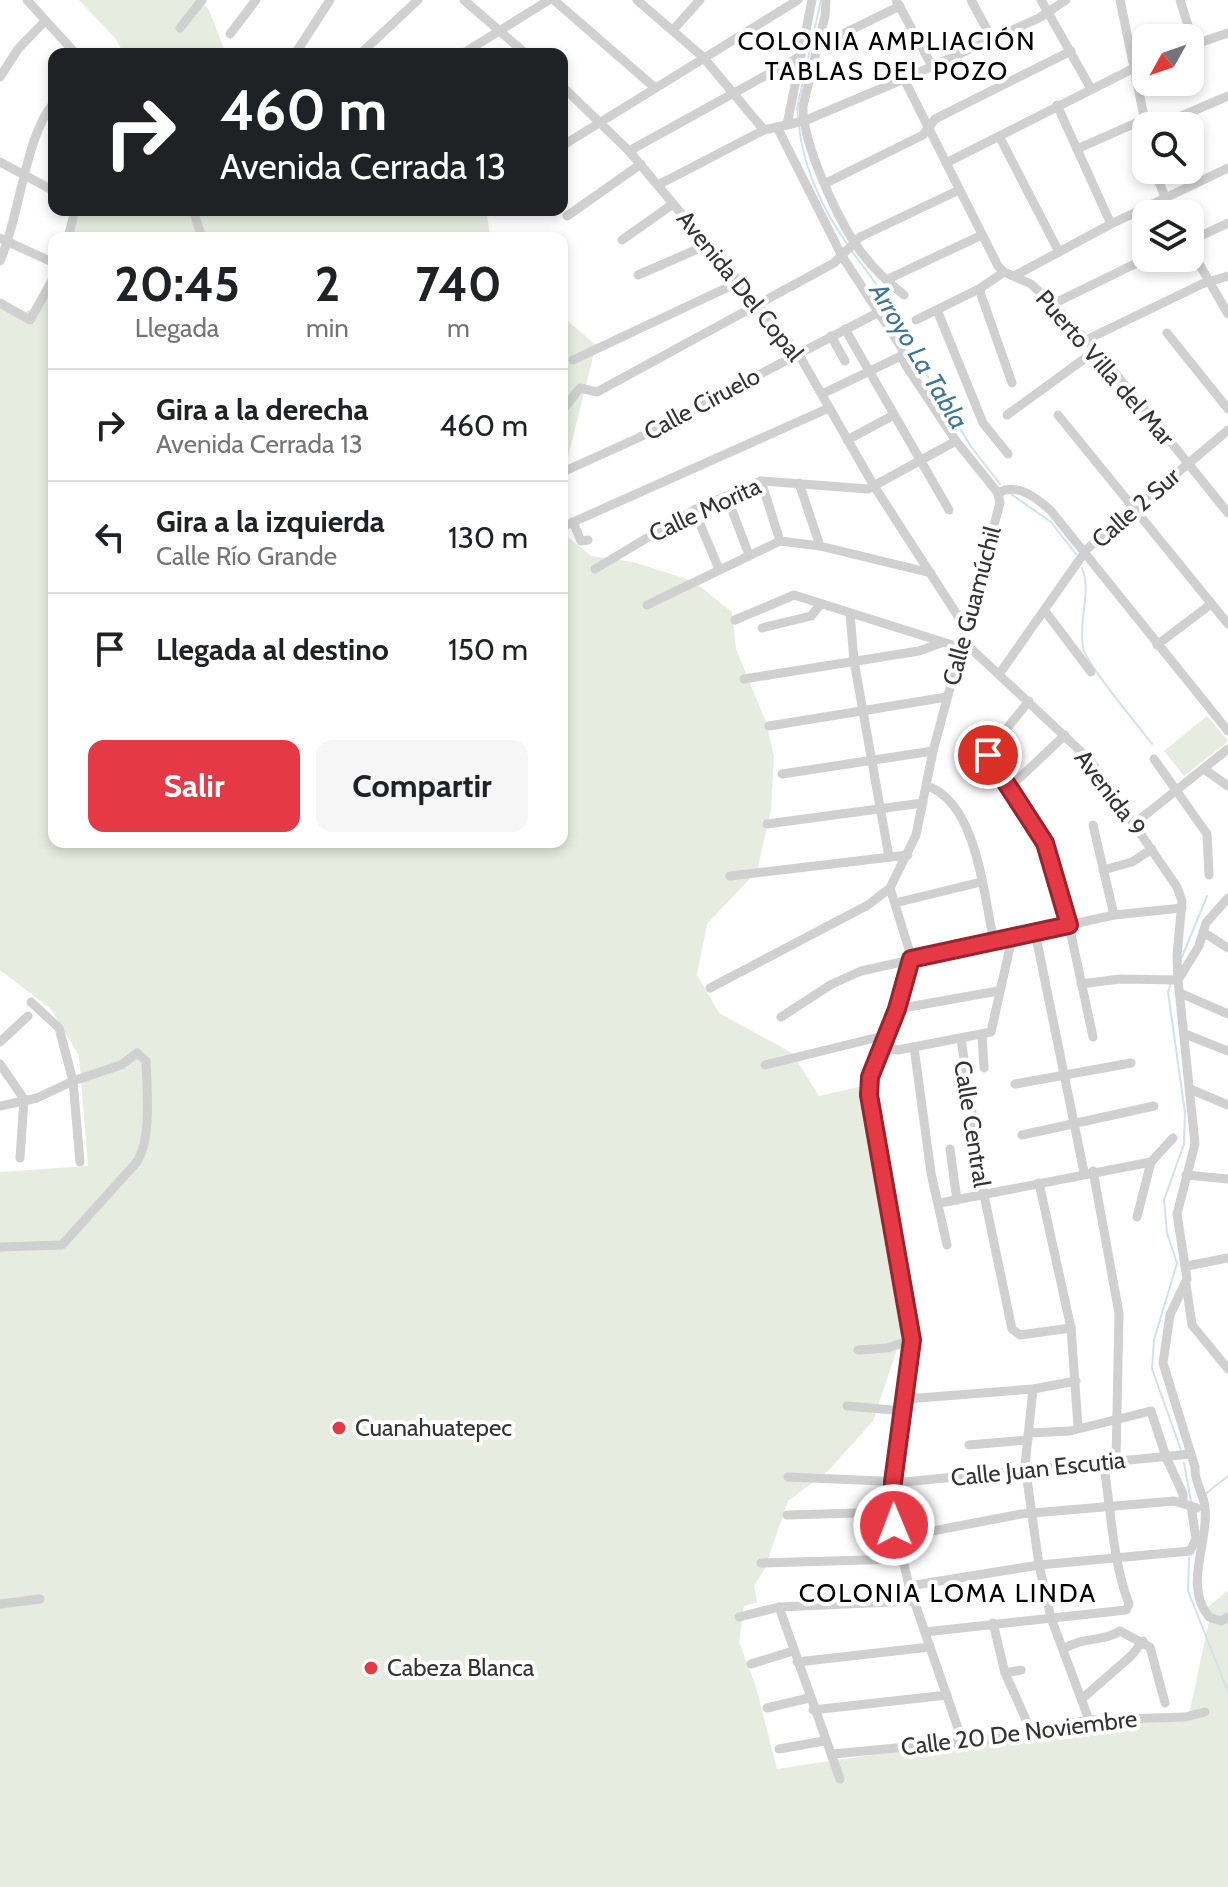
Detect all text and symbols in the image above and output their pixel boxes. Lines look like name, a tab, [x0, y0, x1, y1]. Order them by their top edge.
north arrow	[1132, 24, 1204, 96]
map controls	[1132, 24, 1204, 272]
district label: COLONIA AMPLIACIÓN TABLAS DEL POZO	[737, 25, 1037, 87]
text: 460 m	[220, 76, 387, 144]
icon: right	[88, 80, 192, 184]
button: search	[1132, 112, 1204, 184]
text: Avenida Cerrada 13	[220, 144, 506, 188]
button: layers	[1132, 200, 1204, 272]
street label: Avenida Del Copal	[671, 205, 810, 367]
text: 20:45	[114, 255, 240, 313]
text: 2	[315, 255, 340, 313]
text: 740	[415, 255, 502, 313]
water label: Arroyo La Tabla	[862, 276, 975, 435]
street label: Puerto Villa del Mar	[1030, 284, 1181, 452]
text: Llegada	[135, 312, 219, 344]
text: min	[306, 312, 349, 344]
text: m	[447, 312, 470, 344]
street label: Calle Ciruelo	[639, 361, 765, 446]
text: Gira a la derecha	[156, 391, 368, 428]
icon: right	[88, 403, 132, 447]
text: 460 m	[440, 407, 528, 444]
text: Avenida Cerrada 13	[156, 428, 363, 460]
street label: Calle 2 Sur	[1086, 461, 1186, 554]
street label: Calle Morita	[644, 471, 766, 548]
text: Gira a la izquierda	[156, 503, 385, 540]
icon: left	[88, 515, 132, 559]
text: 130 m	[448, 519, 528, 556]
street label: Calle Guamúchil	[936, 523, 1007, 689]
text: Calle Río Grande	[156, 540, 337, 572]
icon: arrive	[88, 627, 132, 671]
text: Llegada al destino	[156, 631, 389, 668]
text: 150 m	[448, 631, 528, 668]
pin	[954, 721, 1022, 789]
icon: arrive	[966, 733, 1010, 777]
button: Salir	[88, 740, 300, 832]
button: Compartir	[316, 740, 528, 832]
street label: Avenida 9	[1069, 744, 1152, 841]
street label: Calle Central	[948, 1059, 997, 1190]
place label: Cuanahuatepec	[355, 1413, 512, 1442]
marker: Cuanahuatepec	[330, 1419, 348, 1437]
street label: Calle Juan Escutia	[949, 1445, 1127, 1492]
position arrow	[852, 1483, 936, 1567]
district label: COLONIA LOMA LINDA	[799, 1577, 1097, 1609]
place label: Cabeza Blanca	[387, 1653, 535, 1682]
marker: Cabeza Blanca	[362, 1659, 380, 1677]
street label: Calle 20 De Noviembre	[899, 1704, 1139, 1761]

